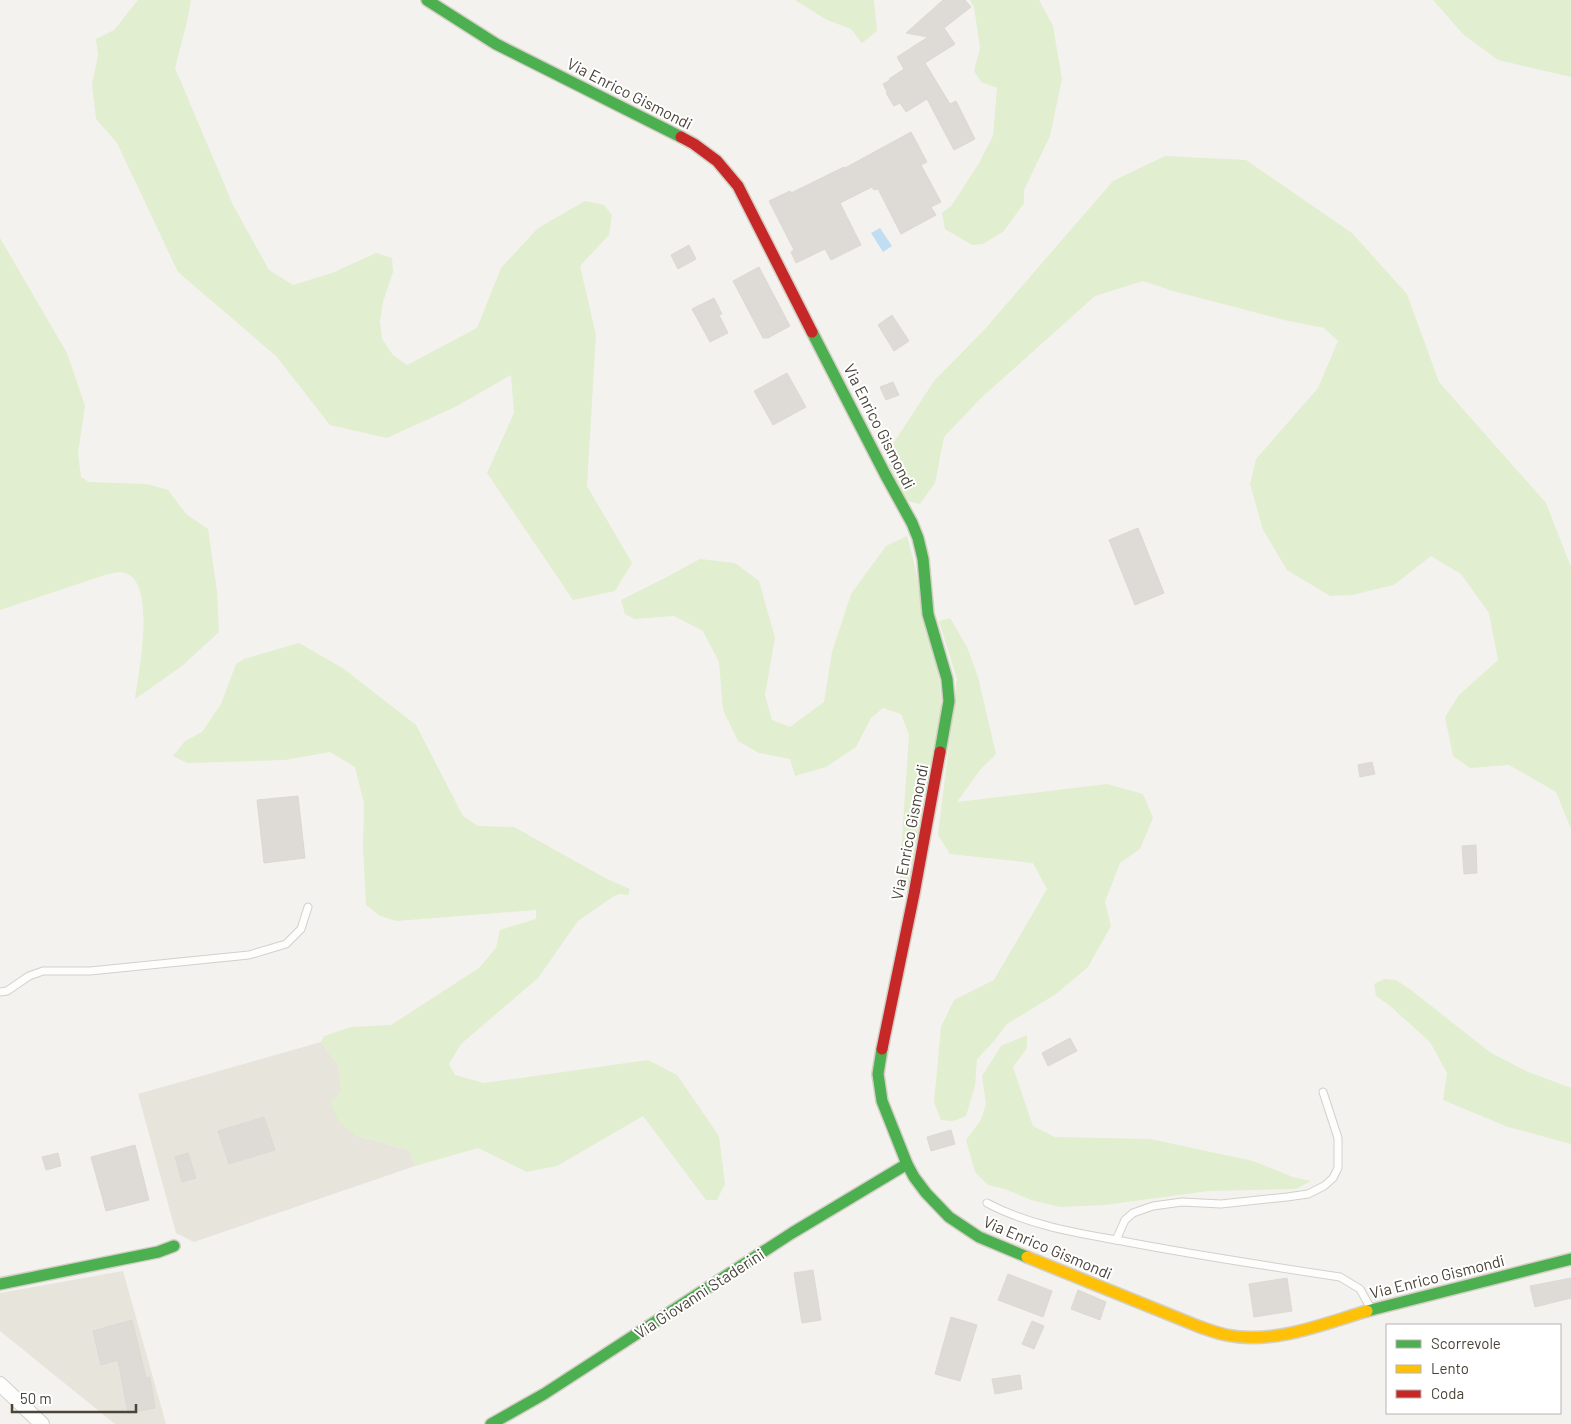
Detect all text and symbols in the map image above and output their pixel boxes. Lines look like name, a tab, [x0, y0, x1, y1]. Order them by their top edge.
street label: Via Enrico Gismondi	[564, 53, 696, 133]
street label: Via Enrico Gismondi	[840, 360, 920, 492]
street label: Via Enrico Gismondi	[887, 762, 931, 902]
street label: Via Enrico Gismondi	[981, 1211, 1115, 1283]
street label: Via Giovanni Staderini	[631, 1244, 767, 1342]
street label: Via Enrico Gismondi	[1368, 1250, 1506, 1302]
legend	[1386, 1324, 1561, 1414]
text: Scorrevole	[1431, 1334, 1501, 1352]
text: Lento	[1431, 1359, 1469, 1377]
scale bar	[12, 1382, 136, 1414]
text: Coda	[1431, 1384, 1464, 1402]
text: 50 m	[20, 1389, 52, 1407]

